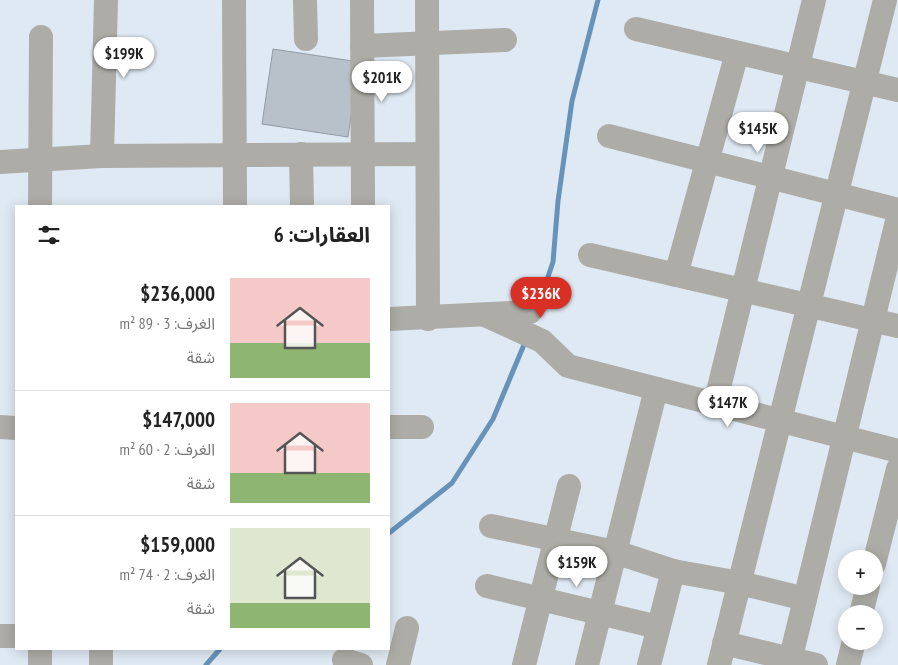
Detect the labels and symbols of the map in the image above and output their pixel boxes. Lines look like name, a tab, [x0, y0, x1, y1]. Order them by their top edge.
pin: $199K	[89, 36, 159, 79]
pin: $201K	[347, 61, 417, 103]
pin: $145K	[723, 112, 793, 154]
pin: $236K	[506, 276, 576, 319]
pin: $147K	[693, 386, 763, 428]
pin: $159K	[542, 546, 612, 588]

